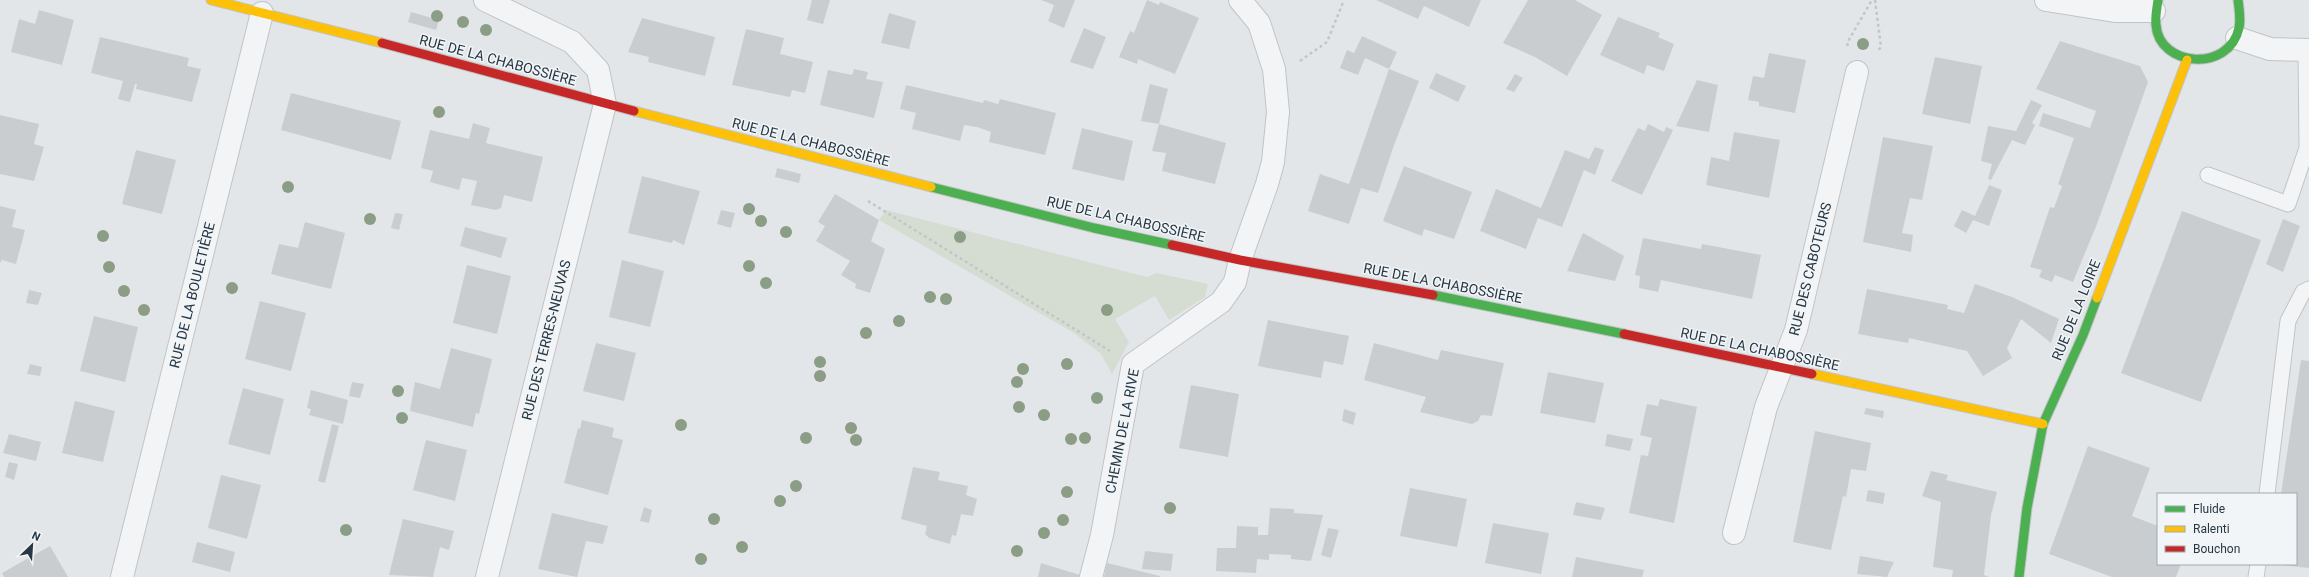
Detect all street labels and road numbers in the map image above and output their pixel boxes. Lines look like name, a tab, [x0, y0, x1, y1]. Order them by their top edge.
street label: RUE DE LA CHABOSSIÈRE	[418, 30, 578, 89]
street label: RUE DE LA CHABOSSIÈRE	[731, 114, 892, 169]
street label: RUE DE LA CHABOSSIÈRE	[1045, 192, 1207, 245]
street label: RUE DES CABOTEURS	[1786, 201, 1834, 337]
street label: RUE DE LA BOULETIÈRE	[165, 220, 218, 370]
street label: RUE DE LA LOIRE	[2049, 257, 2104, 363]
street label: RUE DES TERRES-NEUVAS	[518, 258, 574, 422]
street label: RUE DE LA CHABOSSIÈRE	[1362, 259, 1524, 306]
street label: RUE DE LA CHABOSSIÈRE	[1679, 323, 1841, 374]
street label: CHEMIN DE LA RIVE	[1102, 367, 1142, 495]

